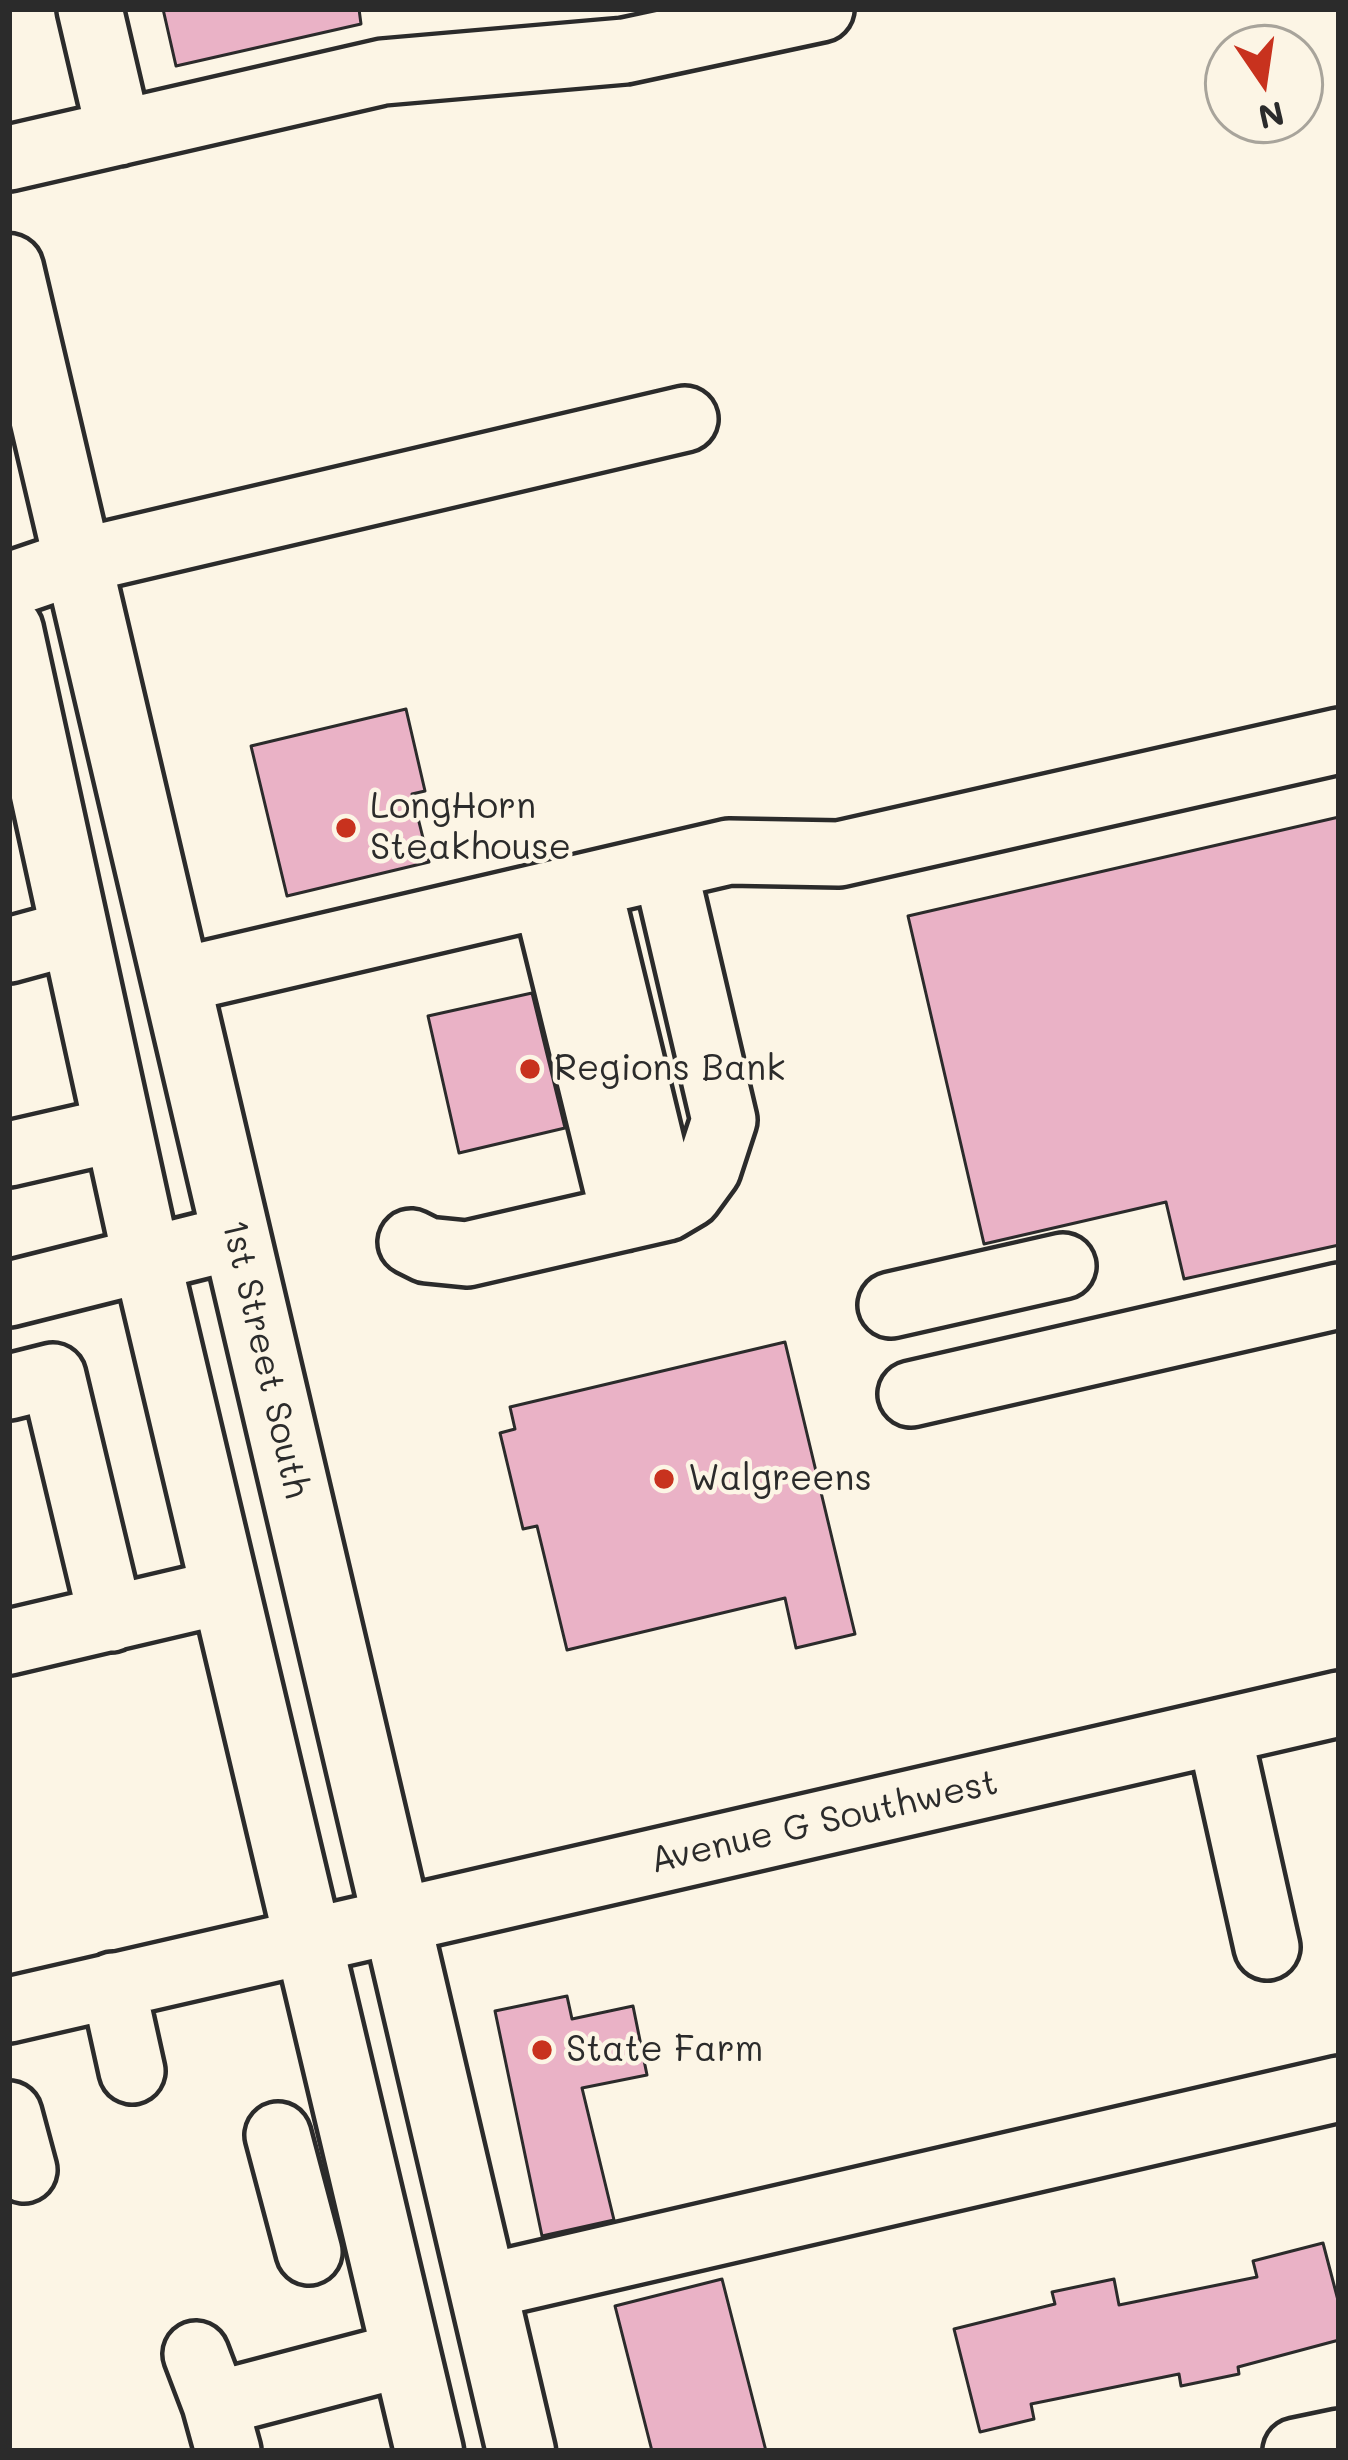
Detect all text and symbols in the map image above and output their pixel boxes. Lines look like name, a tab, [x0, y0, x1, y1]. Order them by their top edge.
north arrow	[1204, 24, 1324, 144]
text: N	[1254, 93, 1289, 140]
place label: LongHorn Steakhouse	[370, 785, 571, 870]
marker: LongHorn Steakhouse	[333, 815, 359, 841]
place label: Regions Bank	[554, 1047, 785, 1091]
marker: Regions Bank	[517, 1056, 543, 1082]
street label: 1st Street South	[212, 1216, 318, 1502]
place label: Walgreens	[688, 1457, 872, 1501]
marker: Walgreens	[651, 1466, 677, 1492]
street label: Avenue G Southwest	[646, 1761, 1002, 1883]
place label: State Farm	[566, 2028, 763, 2072]
marker: State Farm	[529, 2037, 555, 2063]

